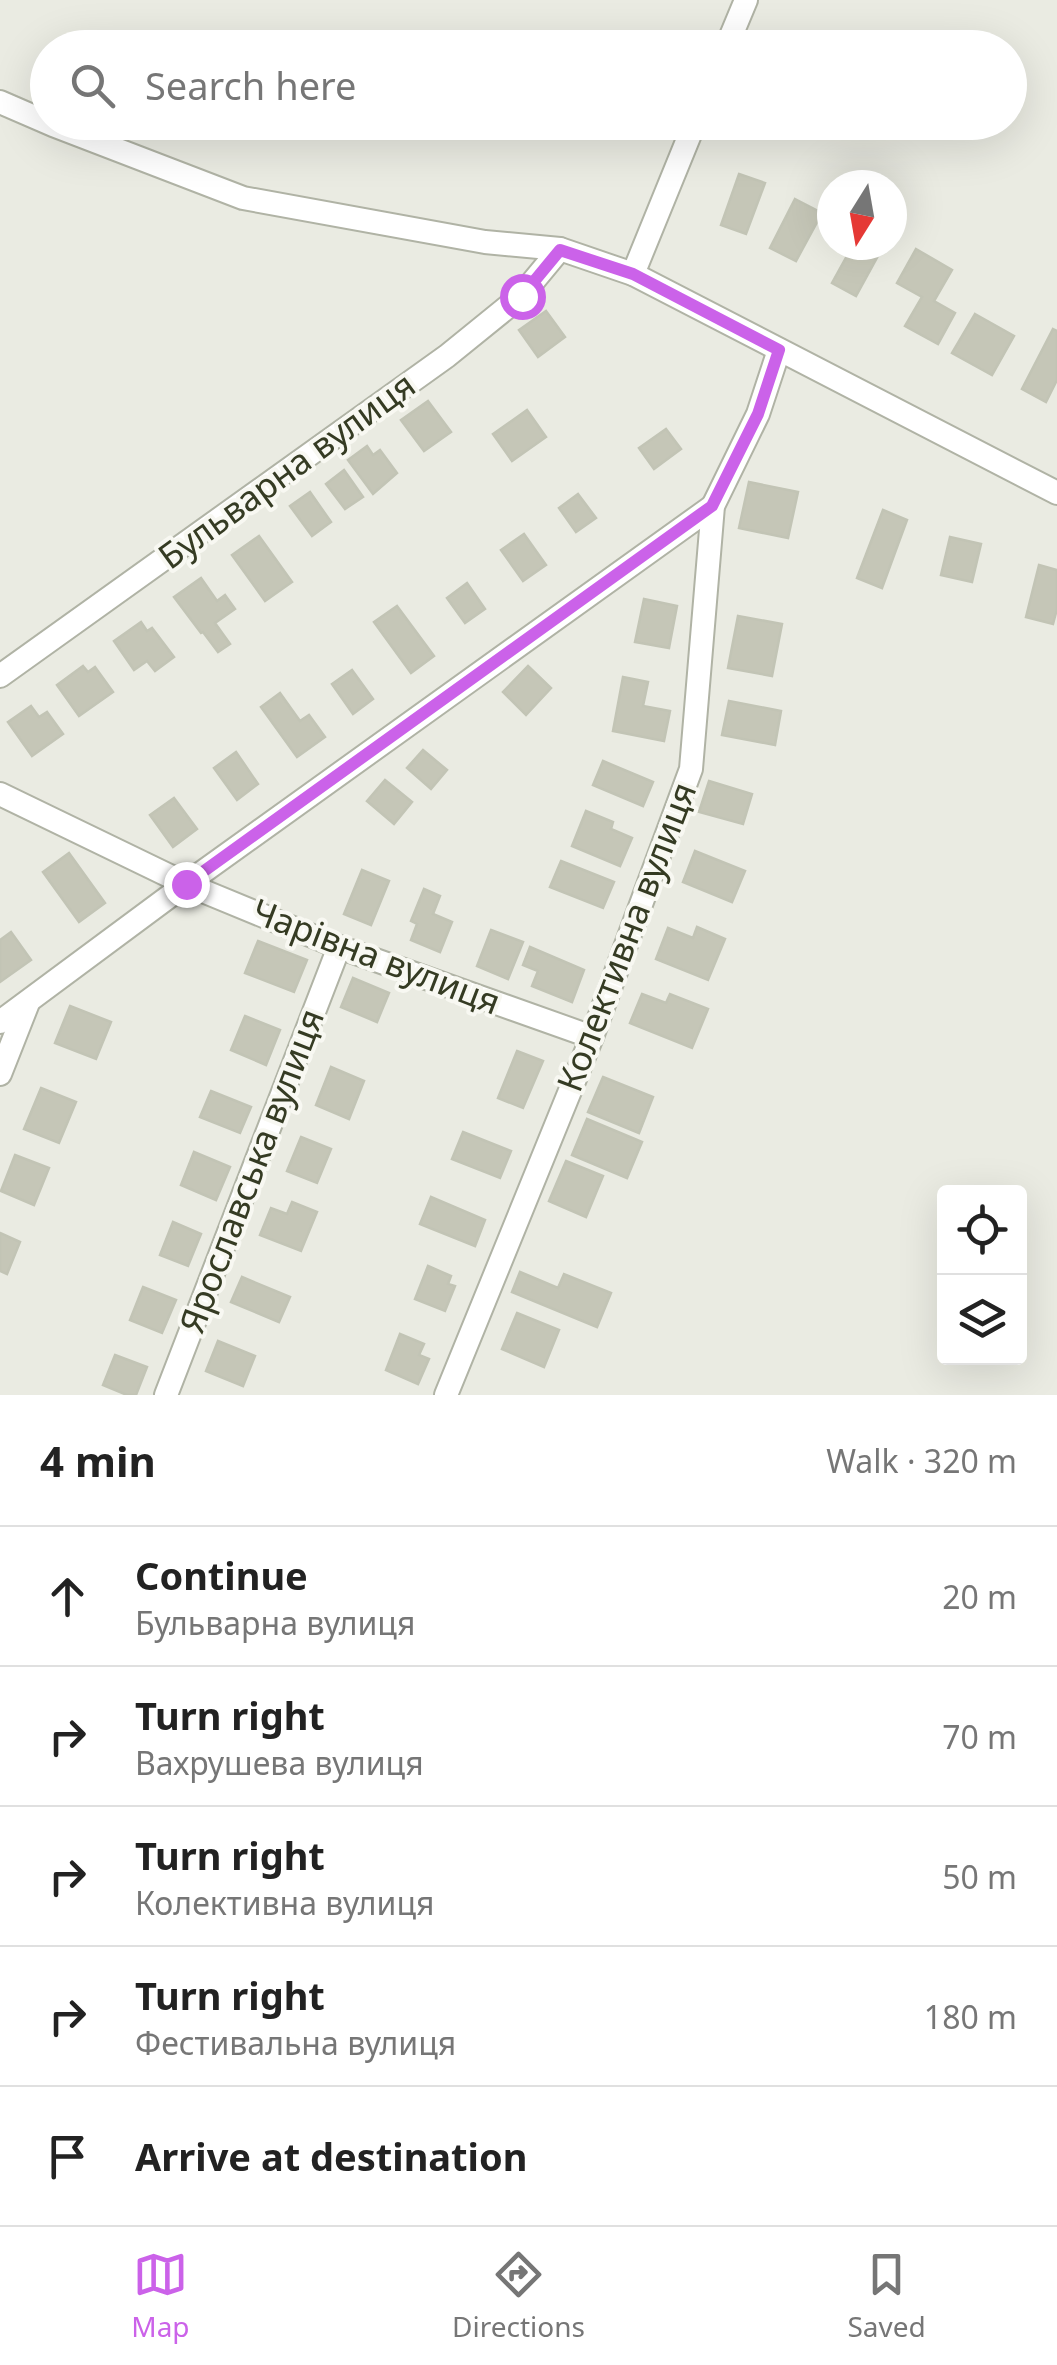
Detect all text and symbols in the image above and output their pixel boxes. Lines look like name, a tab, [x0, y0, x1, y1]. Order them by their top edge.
search box	[30, 30, 1027, 140]
icon: search	[65, 58, 120, 113]
text: Search here	[145, 59, 356, 111]
north arrow	[817, 170, 907, 260]
route start	[500, 274, 546, 320]
street label: Бульварна вулиця	[148, 361, 424, 579]
street label: Колективна вулиця	[545, 775, 706, 1098]
route end	[164, 862, 210, 908]
street label: Чарівна вулиця	[246, 887, 507, 1025]
street label: Ярославська вулиця	[167, 1002, 334, 1339]
map controls	[937, 1185, 1027, 1365]
button: locate	[937, 1185, 1027, 1275]
button: layers	[937, 1275, 1027, 1365]
text: 4 min	[40, 1432, 156, 1489]
text: Walk · 320 m	[826, 1439, 1017, 1482]
text: Continue	[135, 1549, 308, 1601]
icon: ahead	[40, 1569, 95, 1624]
text: 20 m	[942, 1575, 1017, 1618]
text: Бульварна вулиця	[135, 1601, 415, 1644]
text: Turn right	[135, 1689, 325, 1741]
icon: right	[40, 1709, 95, 1764]
text: 70 m	[942, 1715, 1017, 1758]
text: Вахрушева вулиця	[135, 1741, 424, 1784]
text: Turn right	[135, 1829, 325, 1881]
icon: right	[40, 1849, 95, 1904]
text: 50 m	[942, 1855, 1017, 1898]
text: Колективна вулиця	[135, 1881, 434, 1924]
text: Turn right	[135, 1969, 325, 2021]
icon: right	[40, 1989, 95, 2044]
text: 180 m	[924, 1995, 1017, 2038]
text: Фестивальна вулиця	[135, 2021, 456, 2064]
icon: arrive	[40, 2129, 95, 2184]
text: Arrive at destination	[135, 2130, 527, 2182]
tab: Map	[131, 2247, 190, 2345]
tab: Directions	[452, 2247, 585, 2345]
tab: Saved	[847, 2247, 926, 2345]

